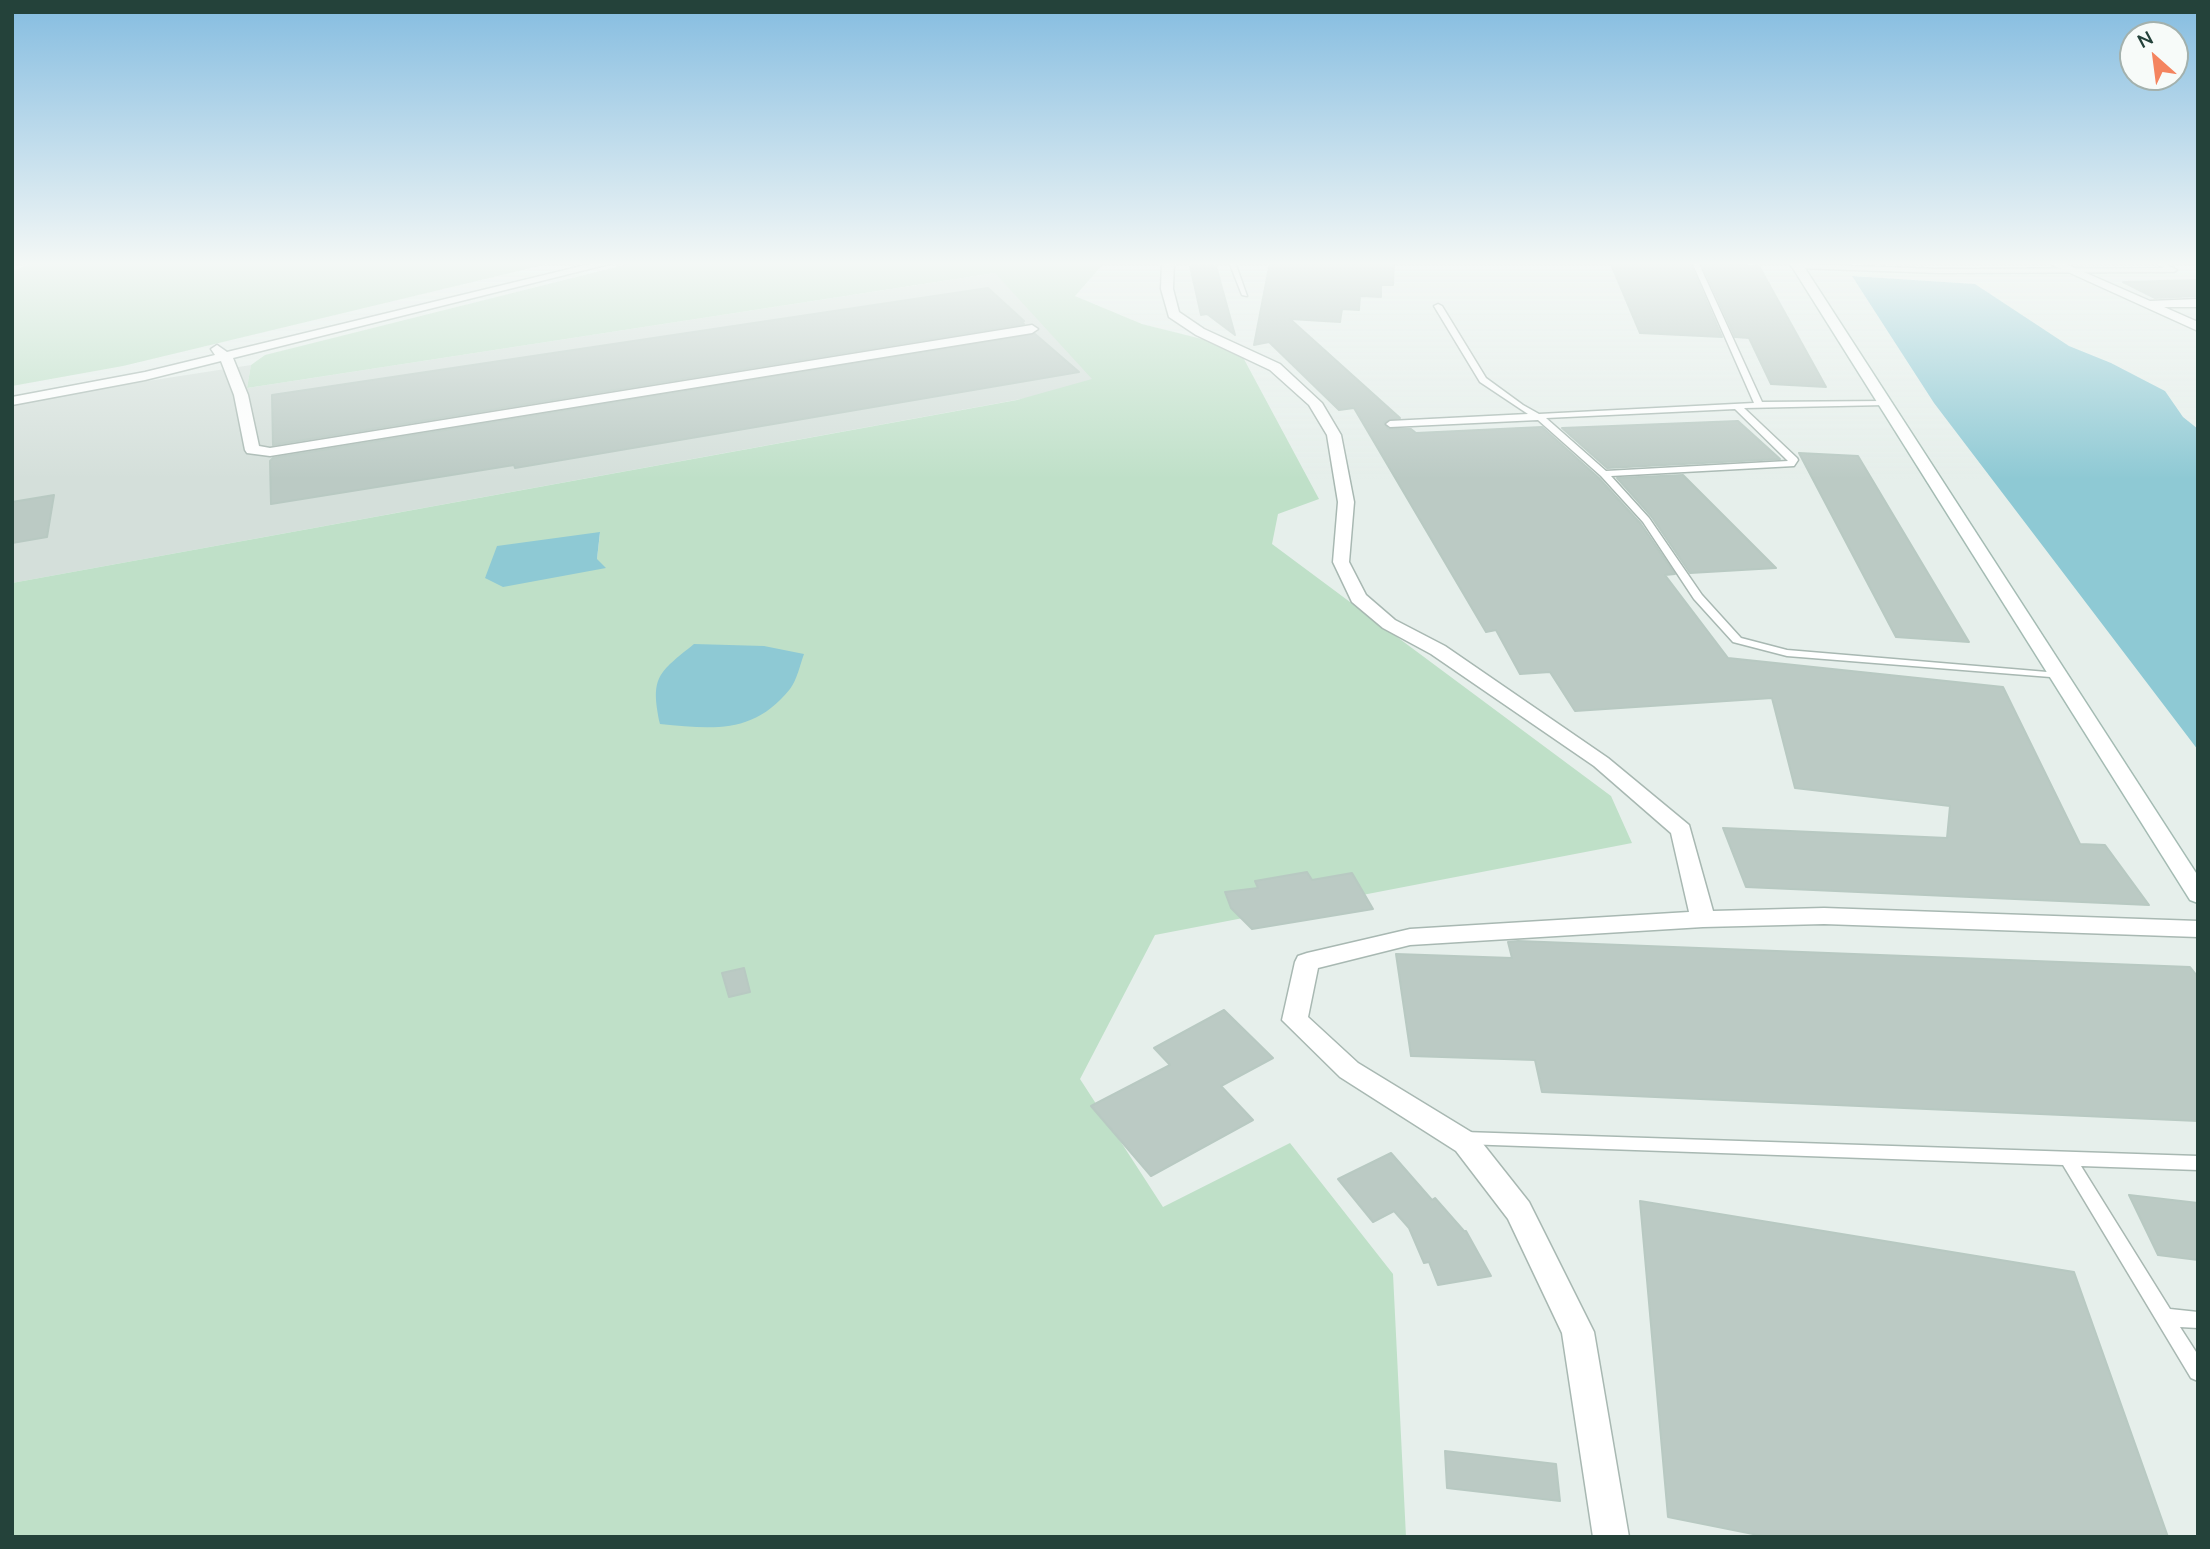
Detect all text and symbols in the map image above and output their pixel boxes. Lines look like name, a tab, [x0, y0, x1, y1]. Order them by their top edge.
north arrow	[2119, 21, 2189, 91]
text: N	[2133, 25, 2157, 53]

